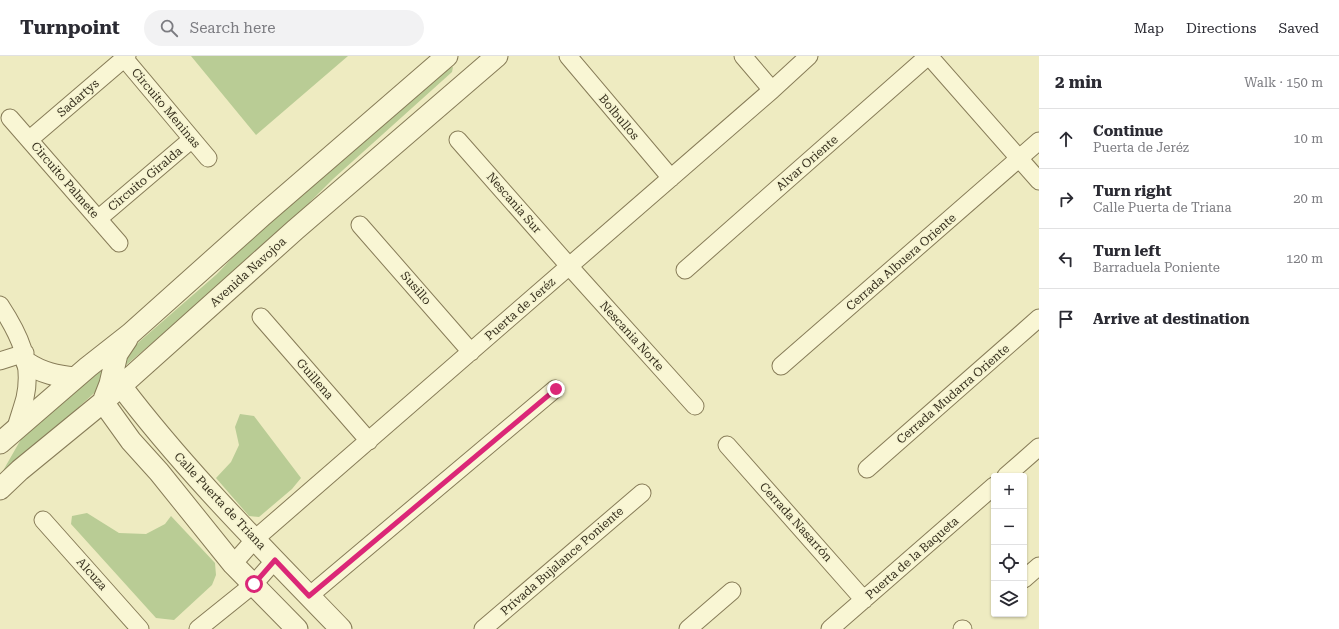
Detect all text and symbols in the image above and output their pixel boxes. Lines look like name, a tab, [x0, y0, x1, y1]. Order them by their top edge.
search box	[144, 10, 424, 46]
text: Turnpoint	[20, 16, 120, 39]
icon: search	[158, 17, 180, 39]
text: Search here	[190, 19, 276, 37]
text: Map	[1134, 20, 1164, 36]
text: Directions	[1186, 20, 1256, 36]
text: Saved	[1278, 20, 1319, 36]
street label: Circuito Meninas	[129, 65, 204, 151]
text: 2 min	[1055, 72, 1102, 92]
text: Walk · 150 m	[1244, 75, 1323, 90]
street label: Sadartys	[54, 76, 102, 120]
street label: Bolbullos	[596, 91, 642, 143]
text: Continue	[1093, 122, 1163, 140]
icon: ahead	[1055, 128, 1077, 150]
text: 10 m	[1293, 131, 1323, 146]
street label: Alvar Oriente	[773, 132, 841, 194]
street label: Circuito Palmete	[28, 139, 102, 221]
text: Puerta de Jeréz	[1093, 140, 1189, 155]
street label: Circuito Giralda	[105, 144, 185, 214]
street label: Nescania Sur	[484, 170, 544, 236]
text: Turn right	[1093, 182, 1172, 200]
icon: right	[1055, 188, 1077, 210]
text: 20 m	[1293, 191, 1323, 206]
text: Calle Puerta de Triana	[1093, 200, 1232, 215]
street label: Cerrada Albuera Oriente	[843, 210, 959, 313]
street label: Avenida Navojoa	[207, 234, 289, 310]
text: Turn left	[1093, 242, 1161, 260]
icon: left	[1055, 248, 1077, 270]
text: 120 m	[1286, 251, 1323, 266]
text: Barraduela Poniente	[1093, 260, 1220, 275]
street label: Susillo	[398, 269, 434, 307]
street label: Puerta de Jeréz	[482, 274, 558, 343]
street label: Nescania Norte	[597, 298, 667, 374]
icon: arrive	[1055, 308, 1077, 330]
text: Arrive at destination	[1093, 310, 1249, 328]
street label: Cerrada Mudarra Oriente	[894, 341, 1012, 447]
street label: Guillena	[294, 356, 337, 403]
route end	[547, 380, 565, 398]
street label: Calle Puerta de Triana	[171, 449, 269, 553]
map controls	[991, 473, 1027, 617]
button: +	[991, 473, 1027, 509]
street label: Cerrada Nasarrón	[757, 480, 835, 565]
street label: Privada Bujalance Poniente	[498, 504, 627, 618]
button: −	[991, 509, 1027, 545]
street label: Puerta de la Baqueta	[863, 514, 962, 602]
button: locate	[991, 545, 1027, 581]
street label: Alcuza	[74, 555, 110, 593]
route start	[245, 575, 263, 593]
button: layers	[991, 581, 1027, 617]

